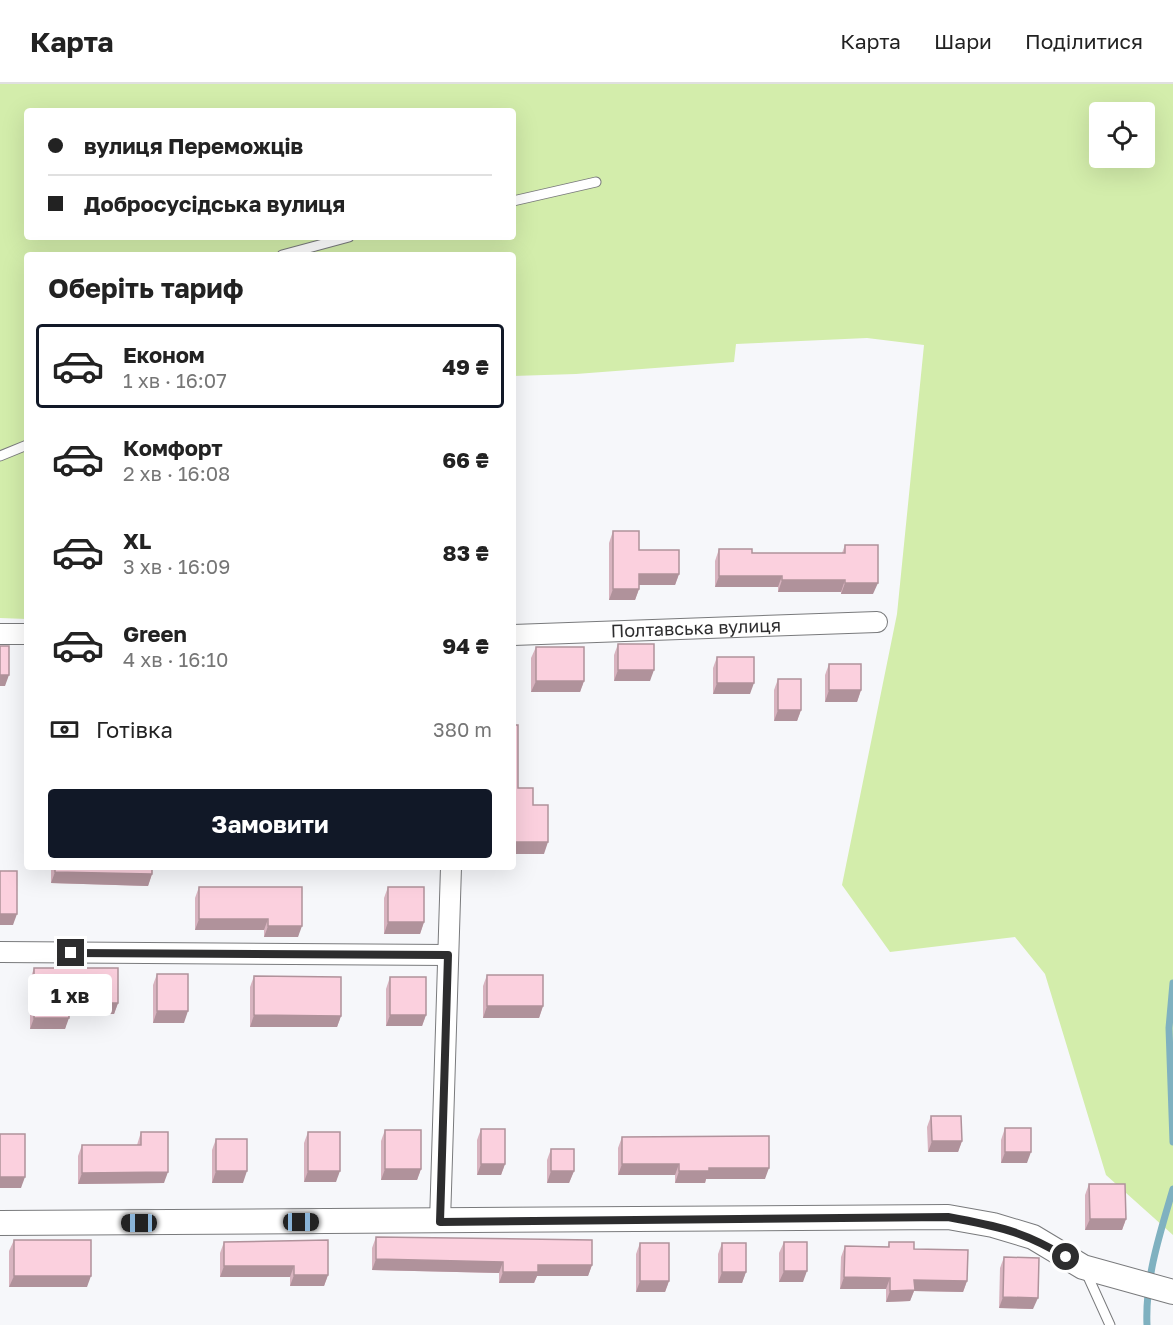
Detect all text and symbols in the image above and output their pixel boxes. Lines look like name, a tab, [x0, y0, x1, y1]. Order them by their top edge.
text: Карта	[30, 25, 114, 58]
text: Карта	[840, 28, 901, 54]
text: Шари	[934, 28, 992, 54]
text: Поділитися	[1025, 28, 1143, 54]
map controls	[1089, 102, 1155, 168]
button: locate	[1089, 102, 1155, 168]
text: вулиця Переможців	[84, 132, 303, 159]
text: Добросусідська вулиця	[84, 190, 345, 217]
text: Оберіть тариф	[48, 272, 244, 304]
icon: car	[51, 339, 105, 393]
text: Економ	[123, 341, 205, 368]
text: 49 ₴	[442, 353, 489, 380]
text: 1 хв · 16:07	[123, 368, 227, 392]
icon: car	[51, 432, 105, 486]
text: Комфорт	[123, 434, 223, 461]
text: 66 ₴	[442, 446, 489, 473]
text: 2 хв · 16:08	[123, 461, 230, 485]
icon: car	[51, 525, 105, 579]
text: XL	[123, 527, 151, 554]
text: 83 ₴	[443, 539, 489, 566]
text: 3 хв · 16:09	[123, 554, 230, 578]
street label: Полтавська вулиця	[610, 613, 781, 642]
icon: car	[51, 618, 105, 672]
text: Green	[123, 620, 187, 647]
text: 94 ₴	[442, 632, 489, 659]
text: 4 хв · 16:10	[123, 647, 228, 671]
icon: cash	[48, 713, 81, 746]
text: Готівка	[96, 716, 173, 743]
text: 380 m	[433, 717, 492, 741]
button: Замовити	[48, 789, 492, 858]
route end	[57, 939, 84, 966]
callout: 1 хв	[29, 974, 113, 1016]
text: 1 хв	[51, 983, 89, 1007]
car	[283, 1213, 319, 1231]
car	[121, 1214, 157, 1232]
route start	[1052, 1243, 1079, 1270]

